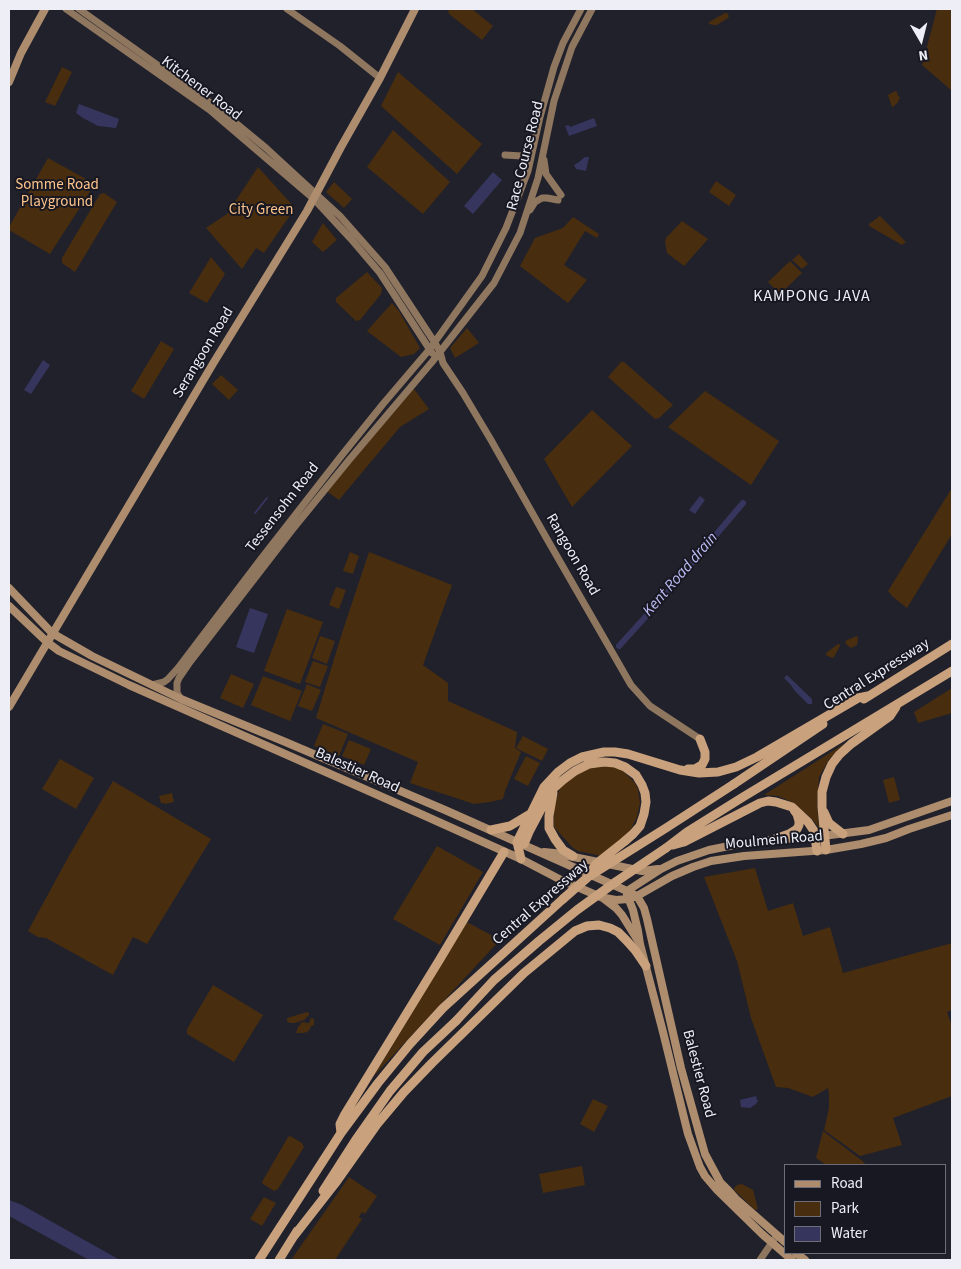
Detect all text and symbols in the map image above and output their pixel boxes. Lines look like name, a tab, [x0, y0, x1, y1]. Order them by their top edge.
north arrow	[896, 15, 946, 65]
text: N	[917, 44, 929, 65]
street label: Kitchener Road	[157, 53, 245, 125]
street label: Race Course Road	[504, 100, 548, 212]
park label: Somme Road Playground	[15, 177, 99, 212]
park label: City Green	[229, 202, 293, 220]
district label: KAMPONG JAVA	[752, 287, 872, 307]
street label: Serangoon Road	[170, 304, 238, 402]
street label: Tessensohn Road	[242, 460, 324, 556]
street label: Rangoon Road	[541, 511, 603, 599]
water label: Kent Road drain	[639, 529, 723, 621]
street label: Central Expressway	[821, 635, 933, 715]
street label: Balestier Road	[312, 744, 402, 798]
street label: Moulmein Road	[724, 828, 824, 854]
street label: Central Expressway	[489, 856, 593, 950]
street label: Balestier Road	[678, 1028, 718, 1120]
legend	[784, 1164, 946, 1254]
text: Road	[831, 1173, 863, 1194]
text: Park	[831, 1198, 859, 1219]
text: Water	[831, 1223, 867, 1244]

